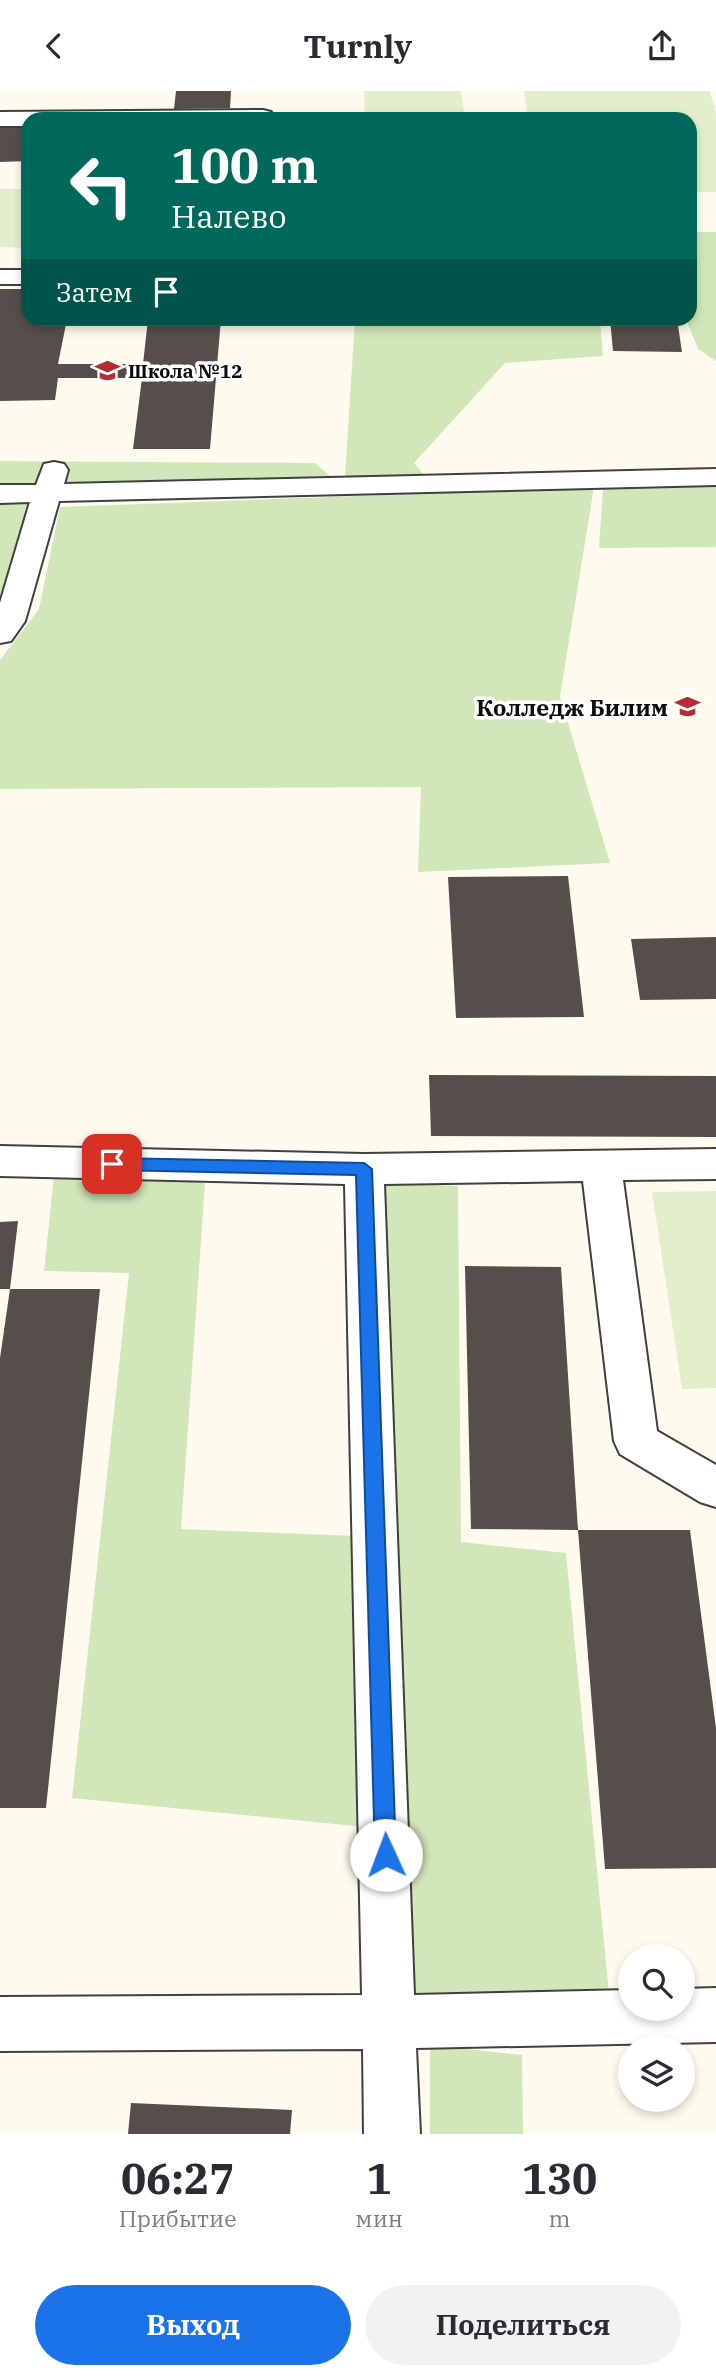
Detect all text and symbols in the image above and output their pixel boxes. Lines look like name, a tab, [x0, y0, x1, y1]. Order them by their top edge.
text: Turnly	[304, 25, 412, 67]
icon: back	[35, 27, 73, 65]
icon: share	[643, 27, 681, 65]
text: 100 m	[171, 133, 318, 196]
icon: left	[56, 140, 147, 231]
text: Налево	[171, 195, 287, 237]
icon: arrive	[147, 273, 185, 311]
text: Затем	[56, 275, 133, 309]
school or university icon: Школа №12	[94, 357, 122, 385]
place label: Школа №12	[128, 359, 243, 383]
place label: Колледж Билим	[476, 692, 668, 722]
school or university icon: Колледж Билим	[674, 693, 702, 721]
pin	[82, 1134, 142, 1194]
icon: arrive	[93, 1145, 131, 1183]
position arrow	[349, 1818, 423, 1892]
map controls	[618, 1944, 695, 2112]
button: search	[618, 1944, 695, 2021]
button: layers	[618, 2035, 695, 2112]
text: 06:27	[121, 2151, 234, 2206]
text: 1	[367, 2151, 392, 2206]
text: 130	[522, 2151, 597, 2206]
text: Прибытие	[119, 2203, 237, 2233]
text: мин	[355, 2203, 403, 2233]
text: m	[549, 2203, 570, 2233]
button: Выход	[35, 2285, 351, 2365]
button: Поделиться	[365, 2285, 681, 2365]

